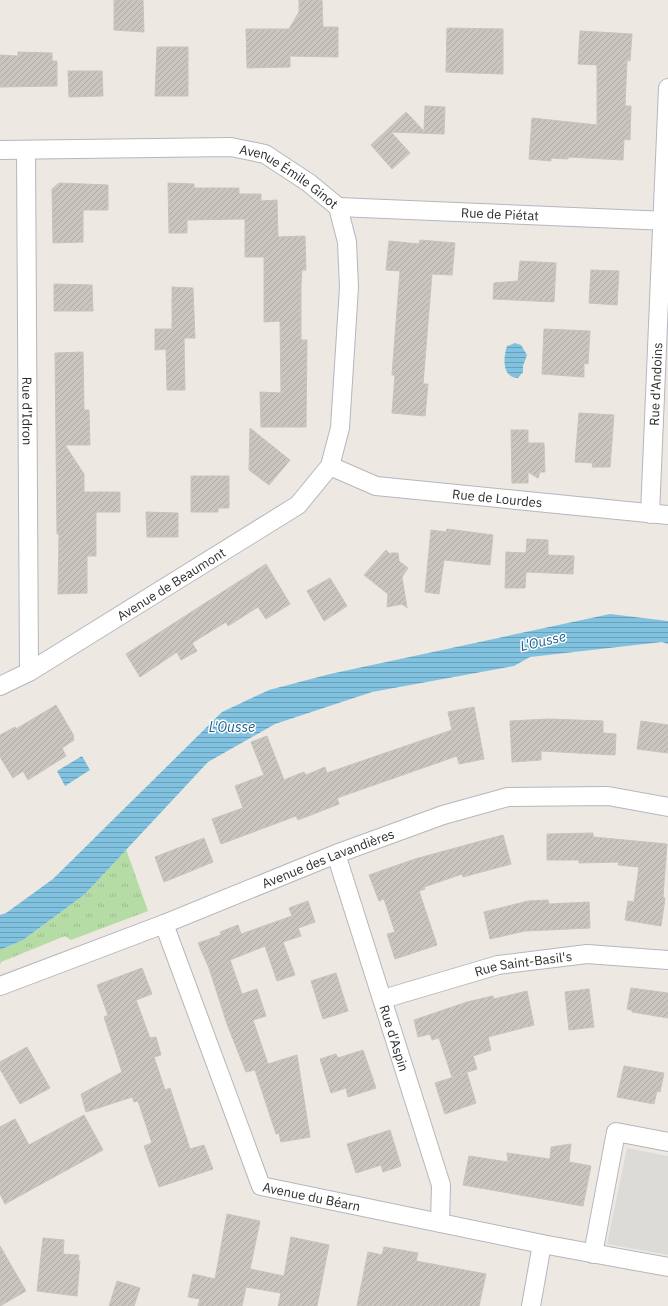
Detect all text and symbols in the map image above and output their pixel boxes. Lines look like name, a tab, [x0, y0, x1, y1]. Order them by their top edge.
street label: Avenue Émile Ginot	[238, 141, 342, 213]
street label: Rue de Piétat	[460, 204, 539, 225]
street label: Rue d'Andoins	[646, 342, 666, 426]
street label: Rue d'Idron	[18, 377, 36, 445]
street label: Rue de Lourdes	[451, 486, 543, 511]
street label: Avenue de Beaumont	[114, 544, 229, 625]
water label: L'Ousse	[518, 627, 568, 655]
water label: L'Ousse	[209, 718, 255, 736]
street label: Avenue des Lavandières	[259, 825, 397, 892]
street label: Rue Saint-Basil's	[472, 948, 573, 981]
street label: Rue d'Aspin	[375, 1003, 412, 1074]
street label: Avenue du Béarn	[261, 1179, 362, 1215]

